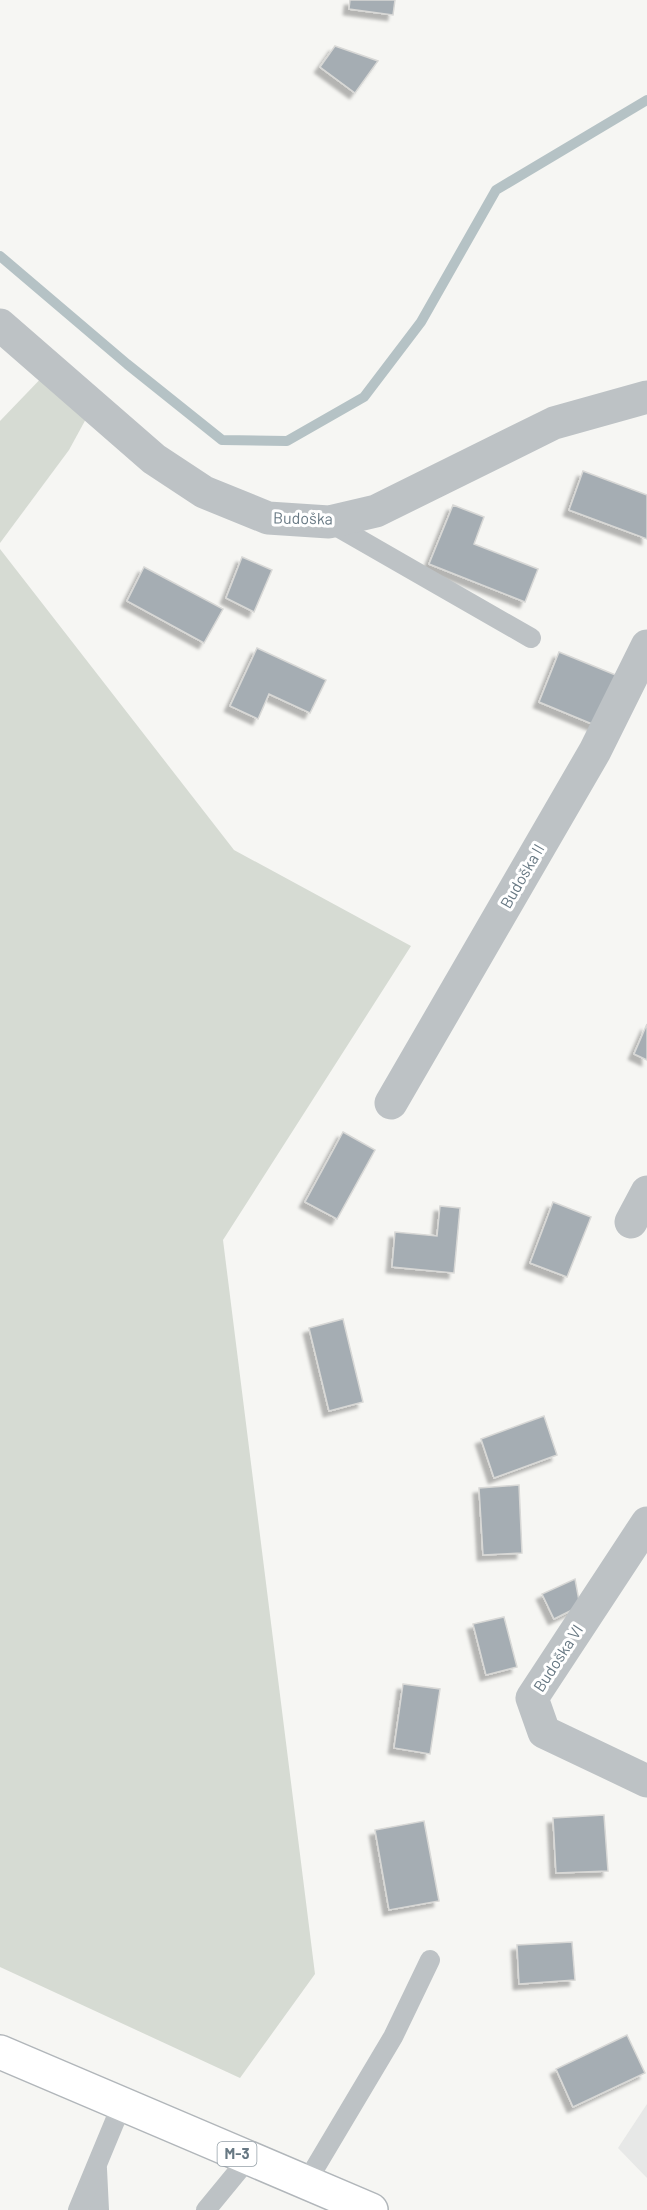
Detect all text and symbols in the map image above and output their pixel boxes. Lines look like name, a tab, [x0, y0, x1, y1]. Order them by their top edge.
street label: Budoška	[273, 507, 333, 528]
street label: Budoška II	[496, 840, 548, 911]
street label: Budoška VI	[529, 1621, 586, 1695]
road number: M-3	[218, 2142, 256, 2166]

